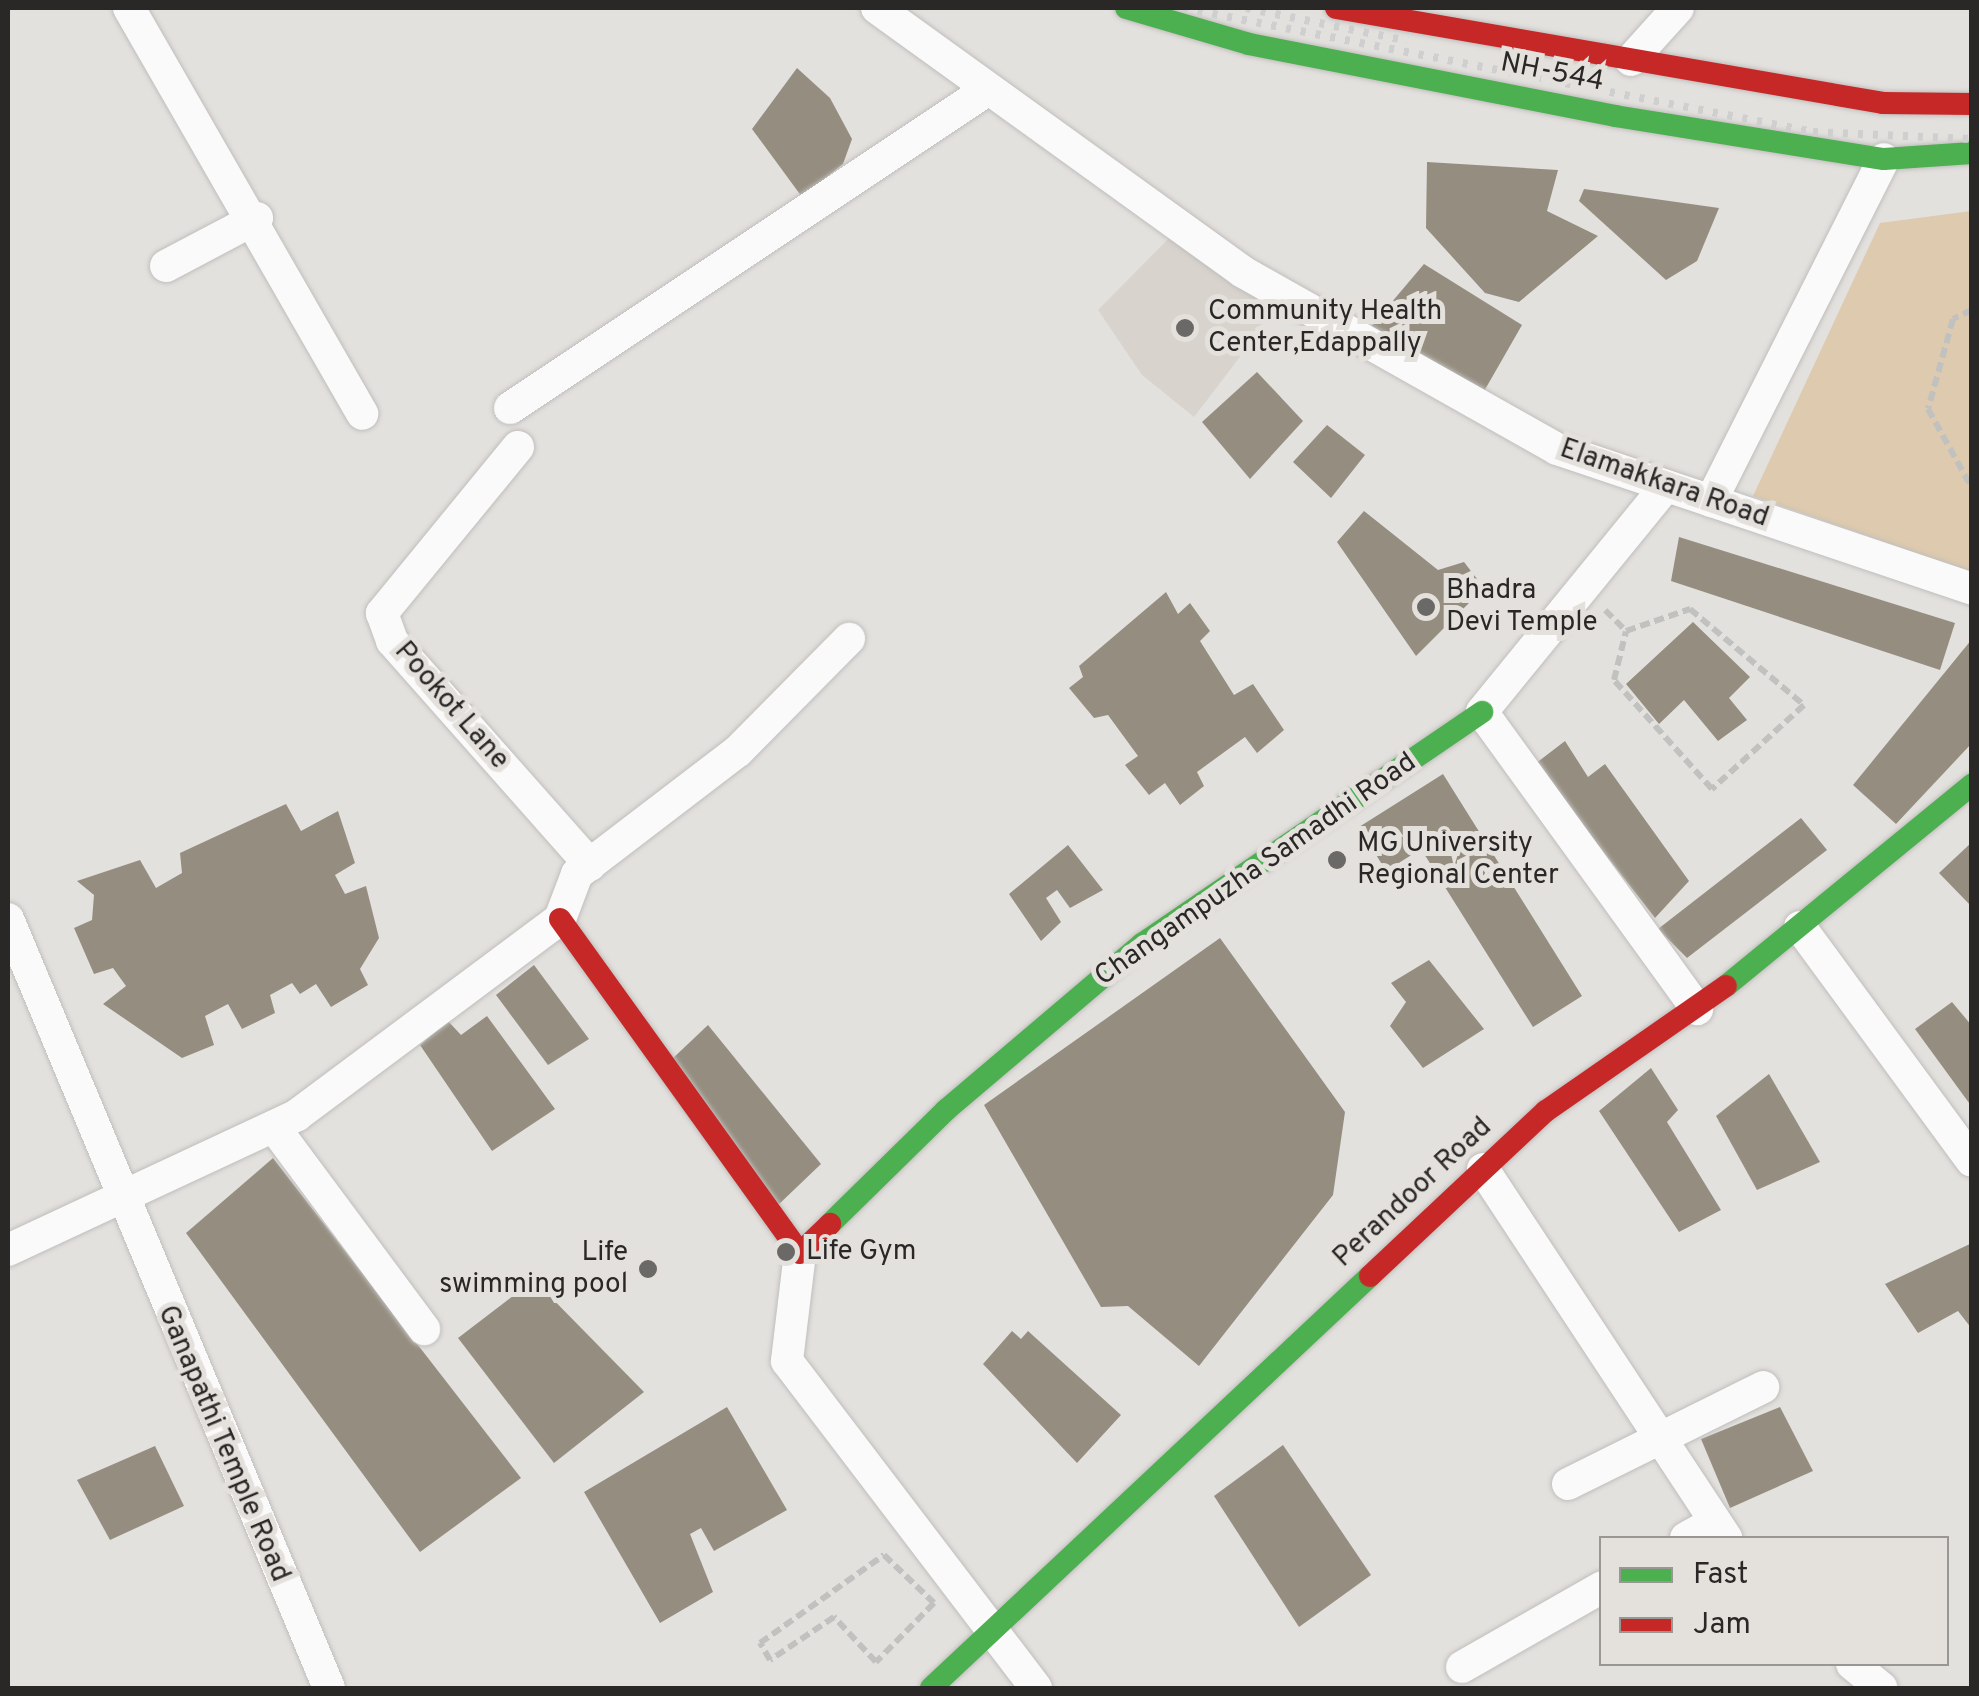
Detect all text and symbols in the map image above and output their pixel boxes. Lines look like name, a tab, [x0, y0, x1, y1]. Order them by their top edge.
street label: NH-544	[1498, 47, 1606, 99]
place label: Community Health Center,Edappally	[1208, 295, 1442, 361]
marker: Community Health Center,Edappally	[1172, 315, 1198, 341]
street label: Elamakkara Road	[1555, 433, 1773, 535]
place label: Bhadra Devi Temple	[1446, 574, 1599, 640]
marker: Bhadra Devi Temple	[1415, 596, 1437, 618]
street label: Pookot Lane	[387, 635, 515, 777]
street label: Changampuzha Samadhi Road	[1089, 746, 1423, 994]
place label: MG University Regional Center	[1357, 827, 1559, 893]
marker: MG University Regional Center	[1326, 849, 1348, 871]
street label: Perandoor Road	[1327, 1111, 1499, 1275]
place label: Life Gym	[806, 1235, 917, 1269]
place label: Life swimming pool	[439, 1236, 628, 1302]
marker: Life Gym	[775, 1241, 797, 1263]
marker: Life swimming pool	[637, 1258, 659, 1280]
street label: Ganapathi Temple Road	[149, 1300, 297, 1588]
legend	[1599, 1536, 1949, 1666]
text: Fast	[1693, 1557, 1748, 1594]
text: Jam	[1693, 1607, 1751, 1644]

